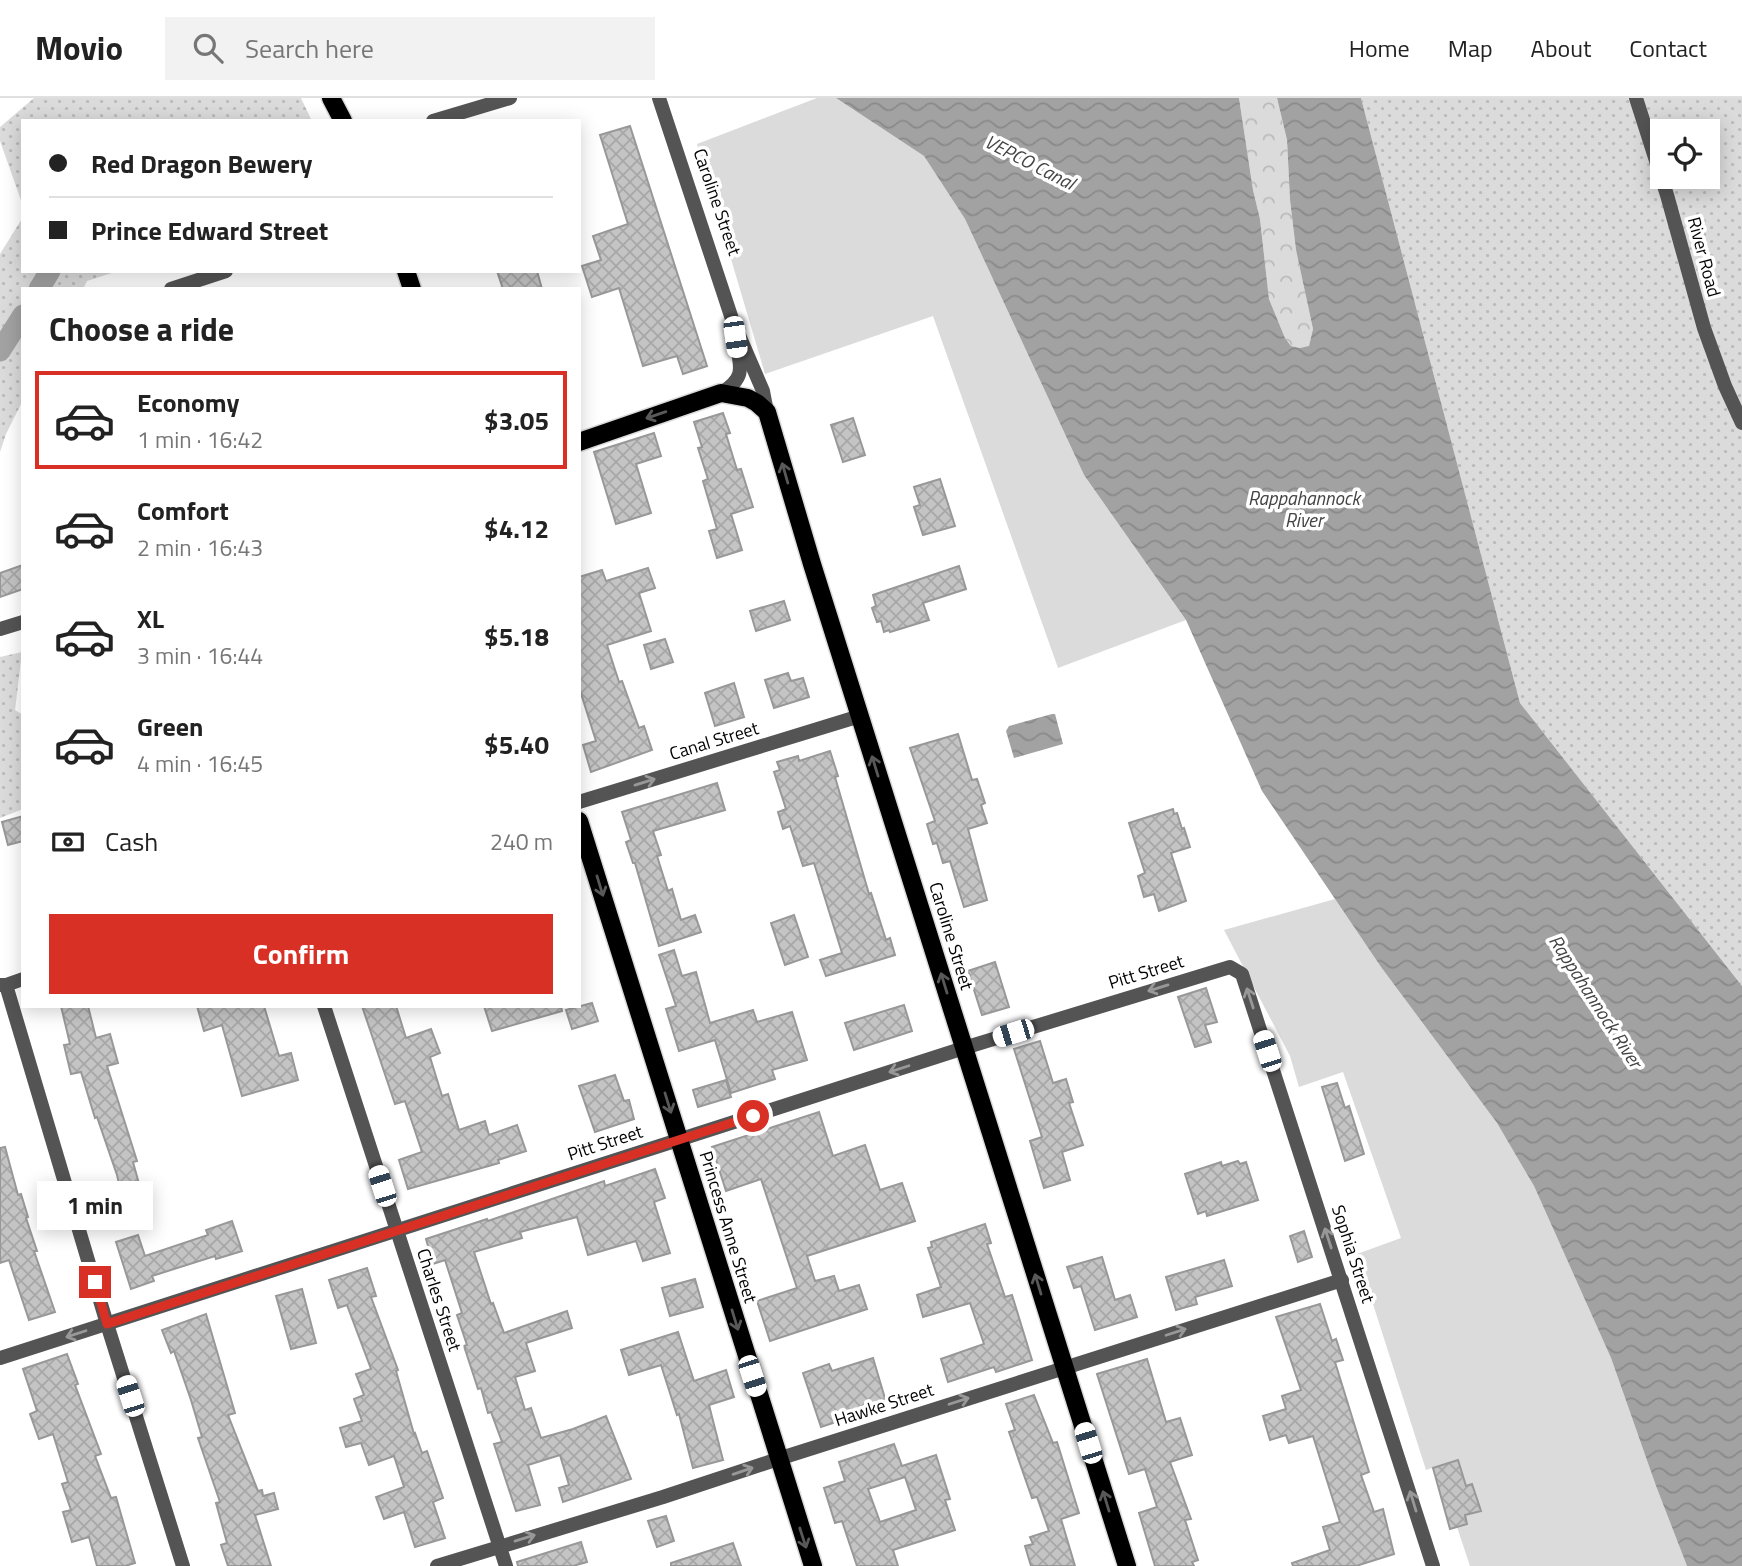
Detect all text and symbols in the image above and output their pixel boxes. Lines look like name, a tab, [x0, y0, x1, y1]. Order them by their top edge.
search box	[165, 17, 655, 80]
text: Movio	[35, 23, 123, 73]
icon: search	[189, 29, 227, 67]
text: Search here	[245, 29, 374, 68]
text: Home	[1349, 30, 1410, 66]
text: Map	[1448, 30, 1493, 66]
text: About	[1531, 30, 1591, 66]
text: Contact	[1629, 30, 1707, 66]
map controls	[1650, 119, 1720, 189]
button: locate	[1650, 119, 1720, 189]
water label: VEPCO Canal	[980, 126, 1082, 198]
text: Red Dragon Bewery	[91, 144, 313, 183]
street label: Caroline Street	[687, 145, 749, 260]
text: Prince Edward Street	[91, 211, 328, 250]
street label: River Road	[1681, 214, 1728, 300]
text: Choose a ride	[49, 305, 234, 353]
car	[722, 315, 749, 359]
text: Economy	[137, 383, 239, 422]
icon: car	[53, 389, 116, 452]
text: $3.05	[484, 401, 549, 440]
one-way arrow	[646, 410, 668, 422]
text: 1 min · 16:42	[137, 422, 263, 457]
one-way arrow	[778, 463, 791, 485]
water label: Rappahannock River	[1248, 483, 1363, 534]
text: Comfort	[137, 491, 229, 530]
icon: car	[53, 497, 116, 560]
text: $4.12	[484, 509, 549, 548]
text: 2 min · 16:43	[137, 530, 263, 565]
text: XL	[137, 599, 164, 638]
icon: car	[53, 605, 116, 668]
text: $5.18	[484, 617, 549, 656]
text: 3 min · 16:44	[137, 638, 263, 673]
text: Green	[137, 707, 203, 746]
icon: car	[53, 713, 116, 776]
street label: Canal Street	[666, 714, 762, 767]
text: $5.40	[484, 725, 549, 764]
text: 4 min · 16:45	[137, 746, 263, 781]
one-way arrow	[868, 756, 881, 778]
one-way arrow	[633, 775, 655, 788]
text: Cash	[105, 822, 158, 861]
icon: cash	[49, 823, 87, 861]
text: 240 m	[490, 824, 553, 859]
one-way arrow	[594, 875, 607, 897]
street label: Caroline Street	[922, 879, 981, 994]
button: Confirm	[49, 914, 553, 994]
water label: Rappahannock River	[1542, 928, 1652, 1075]
street label: Pitt Street	[1105, 947, 1188, 996]
one-way arrow	[936, 973, 949, 995]
one-way arrow	[1147, 983, 1169, 996]
one-way arrow	[1243, 987, 1256, 1009]
car	[990, 1017, 1037, 1049]
car	[1251, 1028, 1284, 1074]
one-way arrow	[888, 1063, 910, 1076]
one-way arrow	[662, 1092, 675, 1114]
route start	[737, 1100, 769, 1132]
street label: Pitt Street	[564, 1117, 647, 1167]
street label: Princess Anne Street	[693, 1148, 765, 1307]
car	[366, 1163, 399, 1209]
callout: 1 min	[37, 1180, 153, 1230]
text: 1 min	[67, 1188, 123, 1223]
street label: Sophia Street	[1325, 1201, 1382, 1307]
one-way arrow	[1321, 1227, 1333, 1249]
street label: Charles Street	[410, 1245, 469, 1355]
route end	[79, 1266, 111, 1298]
one-way arrow	[1031, 1273, 1044, 1295]
one-way arrow	[730, 1309, 743, 1331]
one-way arrow	[1165, 1325, 1187, 1338]
one-way arrow	[65, 1328, 87, 1341]
car	[736, 1353, 769, 1399]
car	[114, 1373, 147, 1419]
street label: Hawke Street	[831, 1376, 938, 1433]
one-way arrow	[948, 1394, 970, 1407]
car	[1072, 1420, 1105, 1466]
one-way arrow	[731, 1463, 753, 1476]
one-way arrow	[1099, 1490, 1112, 1512]
one-way arrow	[1405, 1490, 1418, 1512]
one-way arrow	[798, 1526, 811, 1548]
one-way arrow	[514, 1531, 536, 1544]

